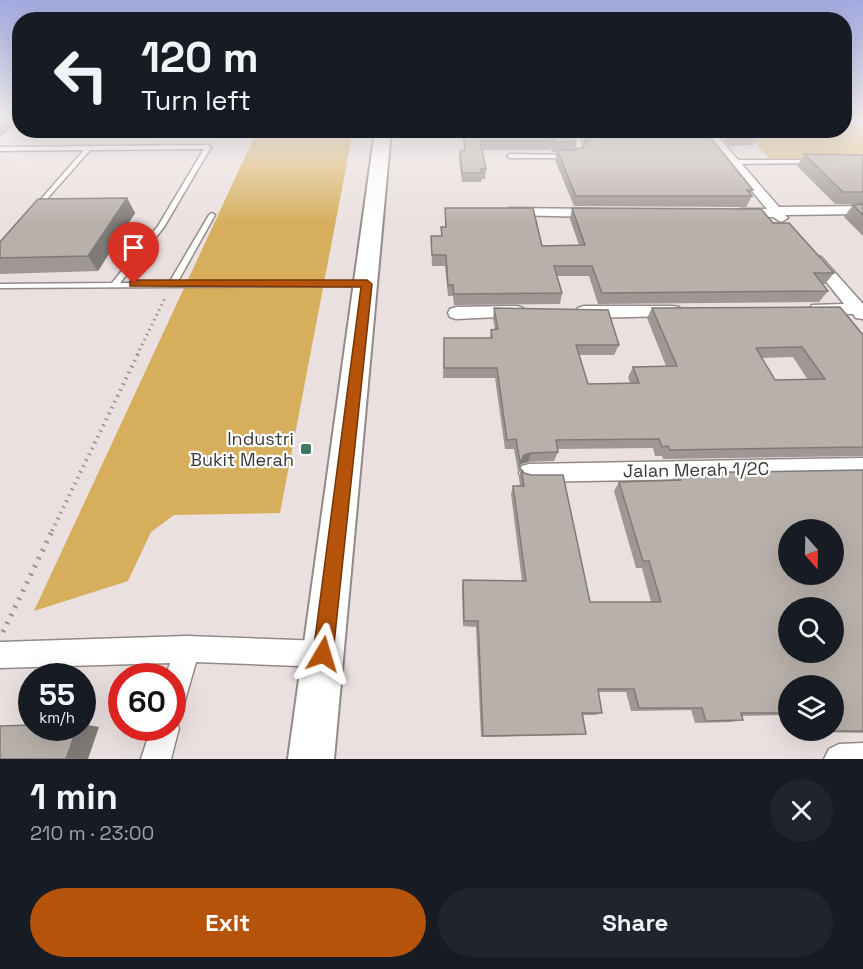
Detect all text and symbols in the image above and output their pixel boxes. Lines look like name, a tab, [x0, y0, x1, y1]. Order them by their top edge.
text: 120 m	[141, 31, 259, 84]
icon: left	[42, 36, 120, 114]
text: Turn left	[141, 83, 251, 118]
pin	[108, 222, 159, 284]
icon: arrive	[117, 231, 150, 264]
place label: Industri Bukit Merah	[190, 427, 294, 471]
marker: Industri Bukit Merah	[299, 442, 313, 456]
street label: Jalan Merah 1/2C	[623, 457, 769, 482]
north arrow	[778, 519, 844, 585]
map controls	[778, 519, 844, 741]
button: search	[778, 597, 844, 663]
position arrow	[291, 622, 355, 686]
speed limit sign: 60	[108, 663, 186, 741]
text: 55	[39, 675, 75, 714]
button: layers	[778, 675, 844, 741]
text: km/h	[39, 708, 75, 727]
text: 1 min	[30, 774, 118, 820]
button: close	[770, 779, 833, 842]
text: 210 m · 23:00	[30, 820, 154, 846]
button: Exit	[30, 888, 426, 957]
button: Share	[438, 888, 833, 957]

